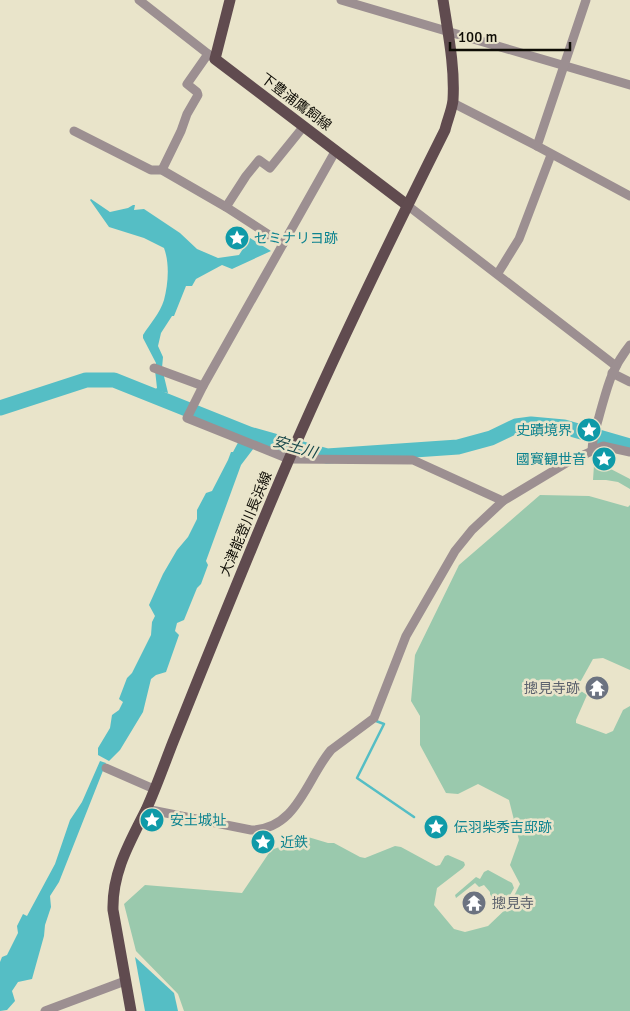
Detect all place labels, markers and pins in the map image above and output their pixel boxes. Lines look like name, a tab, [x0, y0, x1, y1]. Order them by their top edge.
place icon: セミナリヨ跡	[224, 225, 250, 251]
place label: セミナリヨ跡	[254, 230, 338, 247]
place icon: 史蹟境界	[576, 417, 602, 443]
place label: 史蹟境界	[516, 422, 572, 439]
place icon: 國寳観世音	[591, 446, 617, 472]
place label: 國寳観世音	[516, 451, 586, 468]
temple icon: 摠見寺跡	[584, 675, 610, 701]
place label: 摠見寺跡	[524, 680, 580, 697]
place icon: 安土城址	[139, 807, 165, 833]
place label: 安土城址	[170, 812, 226, 829]
place icon: 伝羽柴秀吉邸跡	[423, 814, 449, 840]
place label: 伝羽柴秀吉邸跡	[454, 819, 552, 836]
place icon: 近鉄	[250, 829, 276, 855]
place label: 近鉄	[280, 834, 308, 851]
temple icon: 摠見寺	[461, 890, 487, 916]
place label: 摠見寺	[492, 895, 534, 912]

